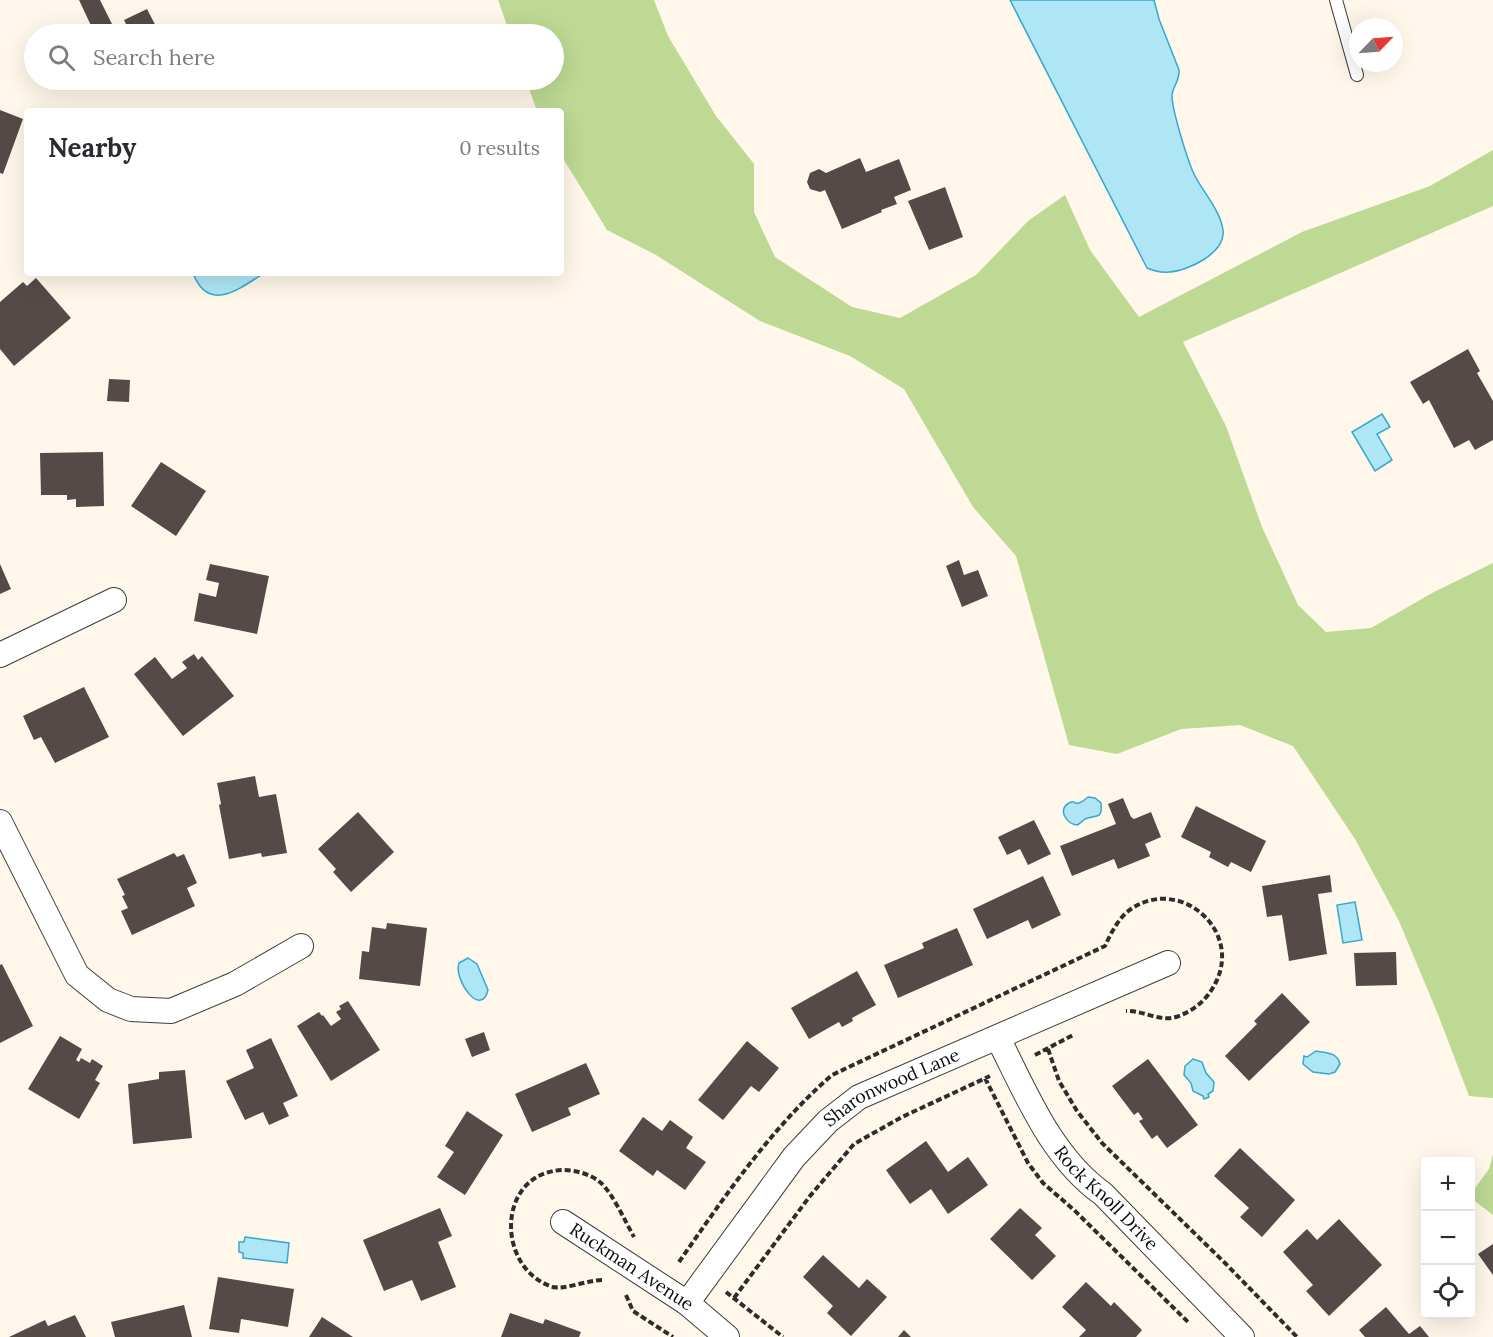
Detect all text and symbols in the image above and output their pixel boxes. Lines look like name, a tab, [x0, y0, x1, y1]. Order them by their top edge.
north arrow	[1349, 18, 1403, 72]
search box	[24, 24, 564, 90]
icon: search	[45, 41, 78, 74]
text: Search here	[93, 43, 215, 71]
text: Nearby	[48, 131, 136, 164]
text: 0 results	[459, 135, 540, 160]
street label: Sharonwood Lane	[818, 1043, 963, 1131]
street label: Rock Knoll Drive	[1049, 1141, 1164, 1255]
map controls	[1421, 1157, 1475, 1319]
button: +	[1421, 1157, 1475, 1211]
button: −	[1421, 1211, 1475, 1265]
street label: Ruckman Avenue	[566, 1218, 699, 1315]
button: locate	[1421, 1265, 1475, 1319]

